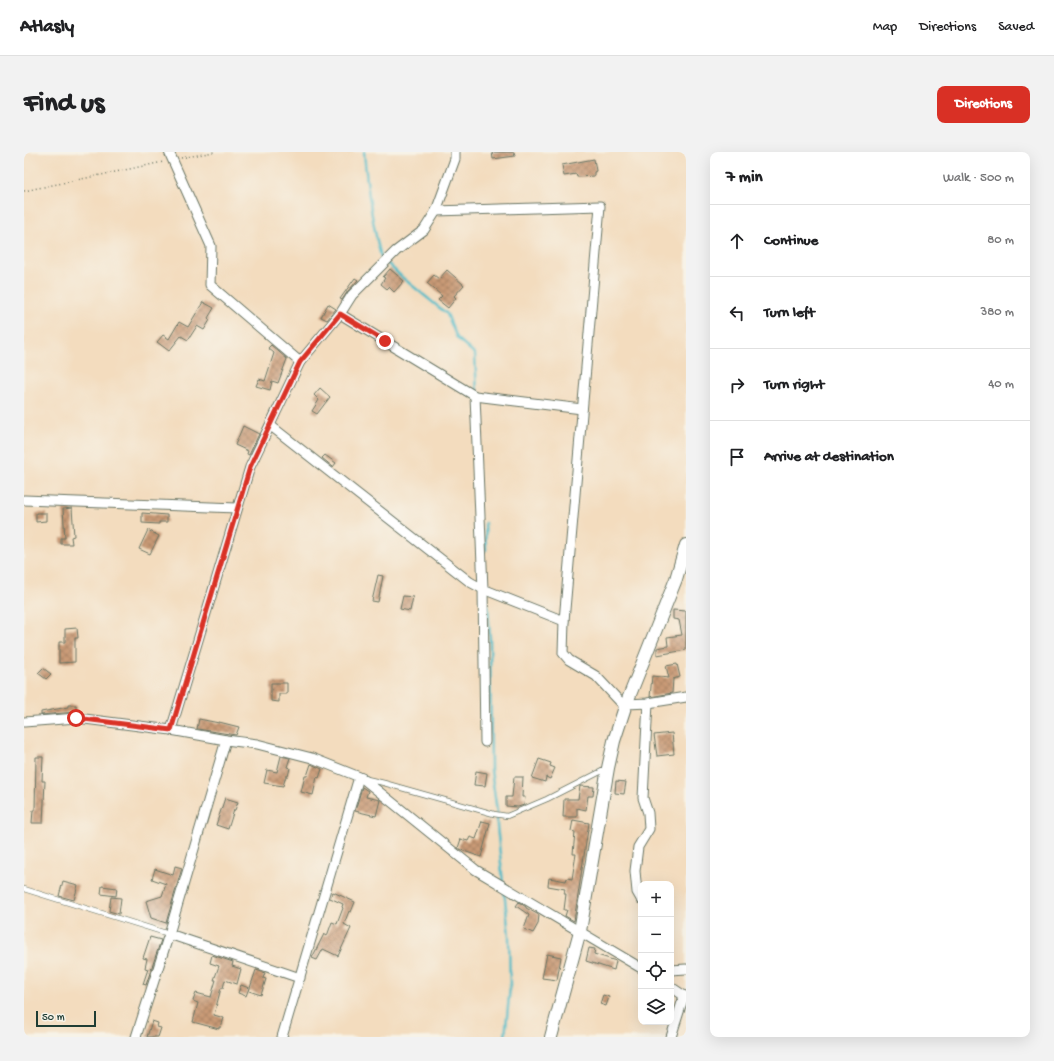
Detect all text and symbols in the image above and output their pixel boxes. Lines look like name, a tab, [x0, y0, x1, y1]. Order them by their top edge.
text: Atlasly	[20, 16, 74, 39]
text: Map	[873, 19, 897, 36]
text: Directions	[919, 19, 976, 36]
text: Saved	[998, 19, 1034, 36]
button: Directions	[937, 86, 1030, 123]
text: Find us	[24, 88, 104, 121]
text: 7 min	[726, 168, 763, 188]
text: Walk · 500 m	[943, 171, 1014, 186]
icon: ahead	[726, 230, 748, 252]
text: Continue	[764, 232, 818, 250]
text: 80 m	[987, 233, 1014, 248]
icon: left	[726, 302, 748, 324]
text: Turn left	[764, 304, 815, 322]
text: 380 m	[980, 305, 1014, 320]
route end	[376, 332, 394, 350]
icon: right	[726, 374, 748, 396]
text: Turn right	[764, 376, 824, 394]
text: 40 m	[988, 377, 1014, 392]
icon: arrive	[726, 446, 748, 468]
text: Arrive at destination	[764, 448, 894, 466]
route start	[67, 709, 85, 727]
map controls	[638, 881, 674, 1025]
button: +	[638, 881, 674, 917]
button: −	[638, 917, 674, 953]
button: locate	[638, 953, 674, 989]
button: layers	[638, 989, 674, 1025]
scale bar	[36, 1009, 96, 1028]
text: 50 m	[42, 1012, 64, 1024]

